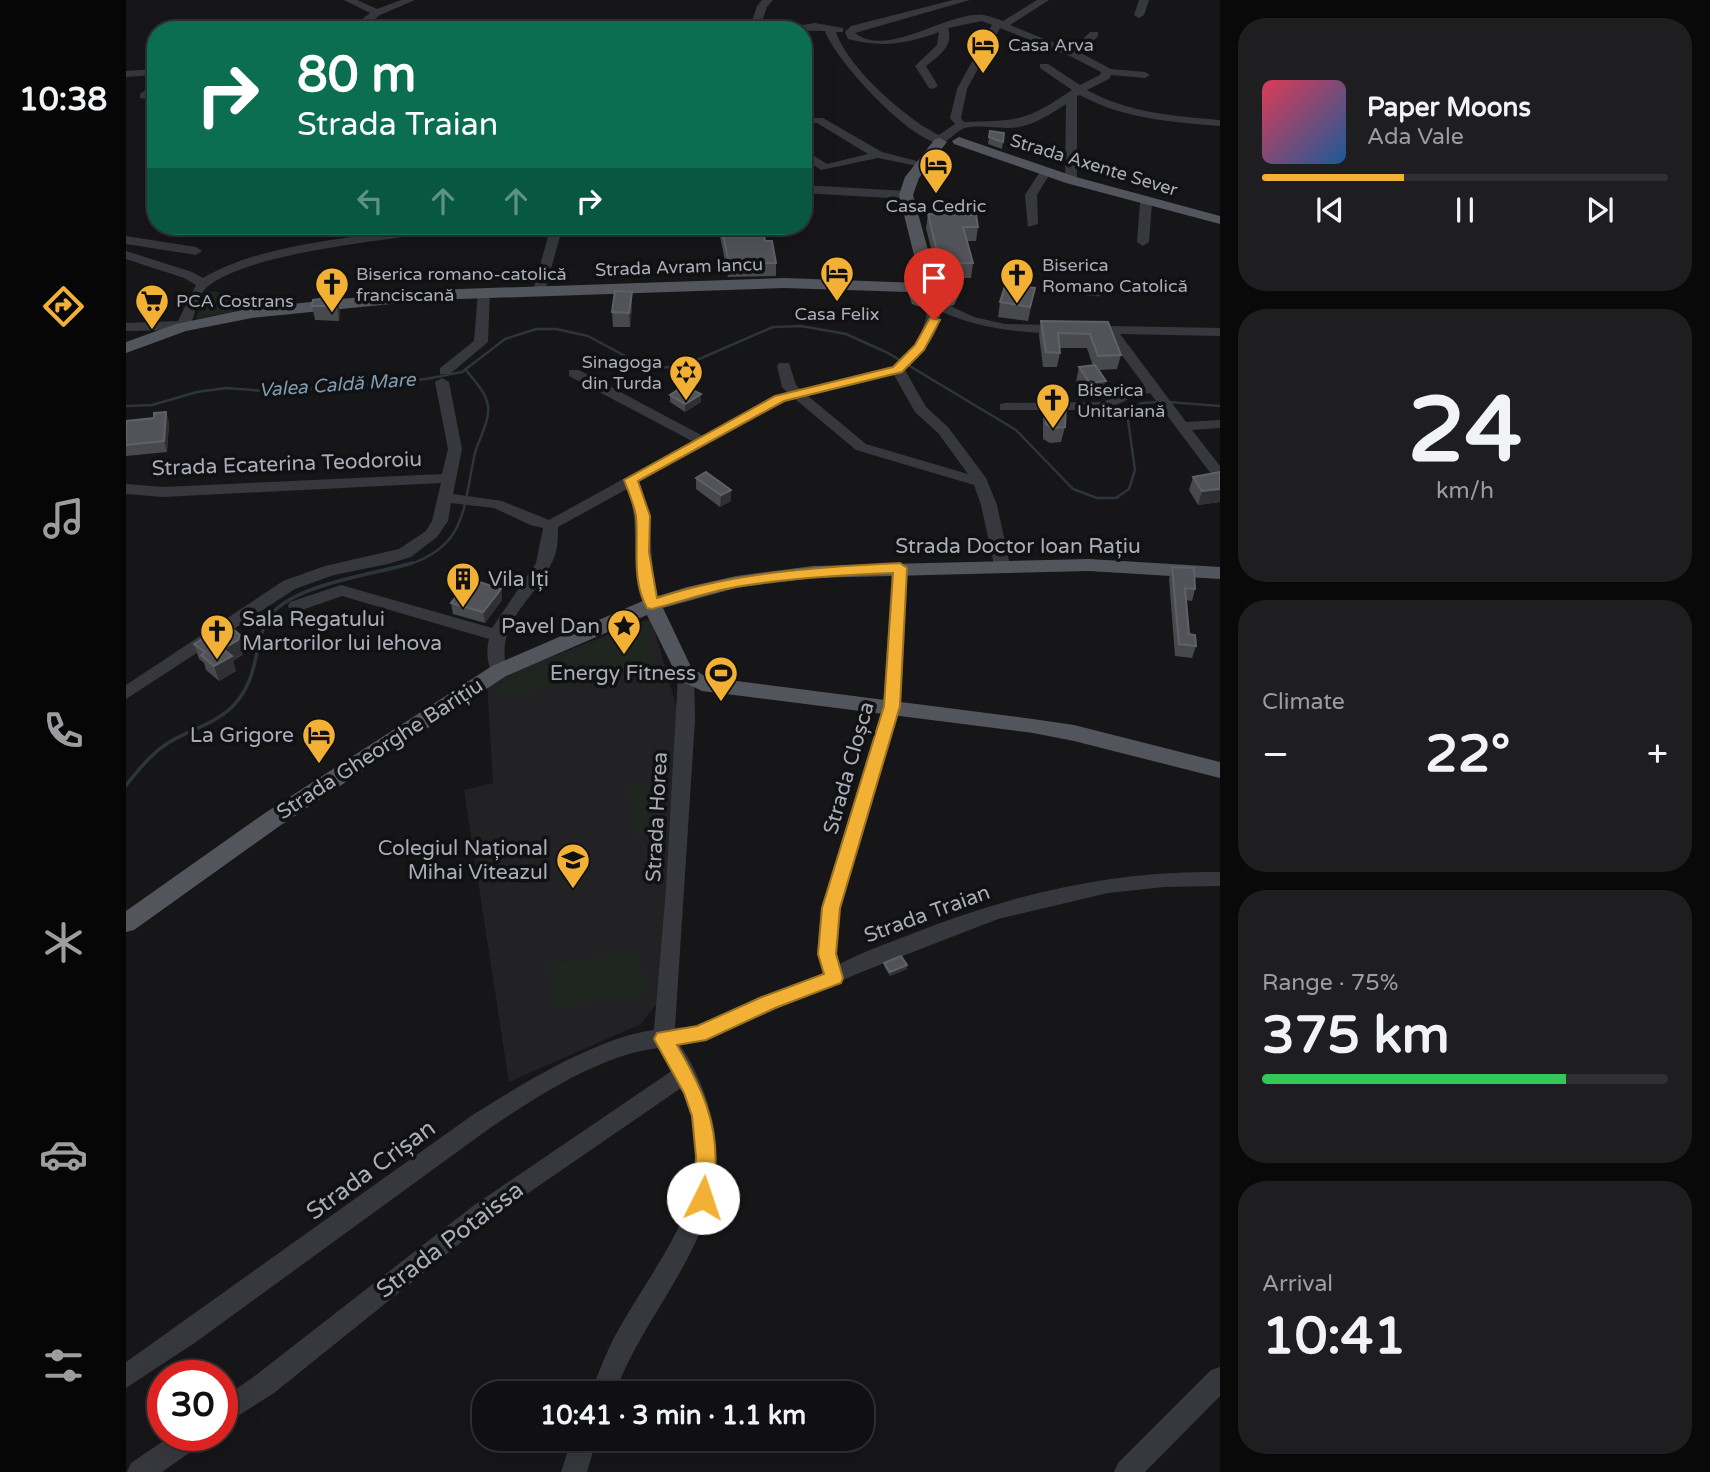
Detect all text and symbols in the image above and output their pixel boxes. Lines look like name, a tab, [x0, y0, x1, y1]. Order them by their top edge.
hotel icon: Casa Arva	[964, 26, 1002, 75]
place label: Casa Arva	[1008, 34, 1094, 56]
text: 80 m	[297, 46, 416, 105]
icon: right	[182, 49, 273, 140]
text: 10:38	[19, 81, 107, 119]
text: Paper Moons	[1367, 92, 1531, 123]
text: Strada Traian	[297, 106, 498, 144]
text: Ada Vale	[1367, 123, 1464, 151]
street label: Strada Axente Sever	[1008, 129, 1180, 201]
hotel icon: Casa Cedric	[917, 146, 955, 195]
icon: left	[351, 182, 389, 220]
icon: ahead	[424, 182, 462, 220]
icon: ahead	[497, 182, 535, 220]
icon: right	[570, 182, 608, 220]
icon: previous	[1311, 191, 1349, 229]
icon: pause	[1446, 191, 1484, 229]
icon: next	[1581, 191, 1619, 229]
place label: Casa Cedric	[886, 195, 986, 217]
pin	[904, 248, 964, 320]
street label: Strada Avram Iancu	[595, 253, 763, 281]
hotel icon: Casa Felix	[818, 254, 856, 303]
place label: Biserica Romano Catolică	[1042, 254, 1188, 297]
church icon: Biserica Romano Catolică	[998, 256, 1036, 305]
icon: arrive	[915, 259, 953, 297]
place label: Biserica romano-catolică franciscană	[356, 263, 567, 306]
church icon: Biserica romano-catolică franciscană	[313, 265, 351, 314]
icon: directions	[39, 282, 88, 331]
supermarket icon: PCA Costrans	[133, 282, 171, 331]
place label: PCA Costrans	[176, 290, 294, 312]
place label: Casa Felix	[794, 303, 880, 325]
place label: Sinagoga din Turda	[582, 351, 662, 394]
synagogue icon: Sinagoga din Turda	[667, 353, 705, 402]
water label: Valea Caldă Mare	[258, 368, 417, 401]
text: 24	[1408, 376, 1522, 486]
place label: Biserica Unitariană	[1077, 379, 1165, 422]
church icon: Biserica Unitariană	[1034, 381, 1072, 430]
street label: Strada Ecaterina Teodoroiu	[151, 447, 423, 481]
text: km/h	[1436, 477, 1494, 505]
icon: music	[39, 494, 88, 543]
street label: Strada Doctor Ioan Rațiu	[895, 534, 1141, 559]
building icon: Vila Iți	[444, 560, 482, 609]
place label: Vila Iți	[488, 567, 549, 592]
place label: Sala Regatului Martorilor lui Iehova	[242, 607, 442, 656]
place icon: Pavel Dan	[605, 607, 643, 656]
church icon: Sala Regatului Martorilor lui Iehova	[198, 612, 236, 661]
place label: Pavel Dan	[501, 614, 600, 639]
sports icon: Energy Fitness	[702, 654, 740, 703]
place label: Energy Fitness	[550, 661, 696, 686]
street label: Strada Gheorghe Barițiu	[272, 673, 488, 825]
text: Climate	[1262, 688, 1345, 716]
street label: Strada Cloșca	[818, 699, 880, 837]
icon: phone	[39, 706, 88, 755]
hotel icon: La Grigore	[300, 716, 338, 765]
place label: La Grigore	[190, 723, 294, 748]
text: 22°	[1425, 723, 1510, 786]
text: −	[1262, 732, 1289, 778]
text: +	[1647, 732, 1668, 778]
street label: Strada Horea	[641, 751, 673, 883]
place label: Colegiul Național Mihai Viteazul	[378, 836, 548, 885]
school or university icon: Colegiul Național Mihai Viteazul	[554, 841, 592, 890]
street label: Strada Traian	[861, 880, 993, 948]
icon: climate	[39, 918, 88, 967]
text: Range · 75%	[1262, 969, 1398, 997]
text: 375 km	[1262, 1004, 1450, 1067]
street label: Strada Crișan	[301, 1114, 441, 1226]
icon: car	[39, 1130, 88, 1179]
position arrow	[666, 1161, 740, 1235]
street label: Strada Potaissa	[371, 1175, 529, 1305]
text: Arrival	[1262, 1270, 1333, 1298]
text: 10:41	[1262, 1305, 1406, 1368]
icon: filters	[39, 1341, 88, 1390]
speed limit sign: 30	[147, 1360, 238, 1451]
text: 10:41 · 3 min · 1.1 km	[540, 1400, 806, 1431]

